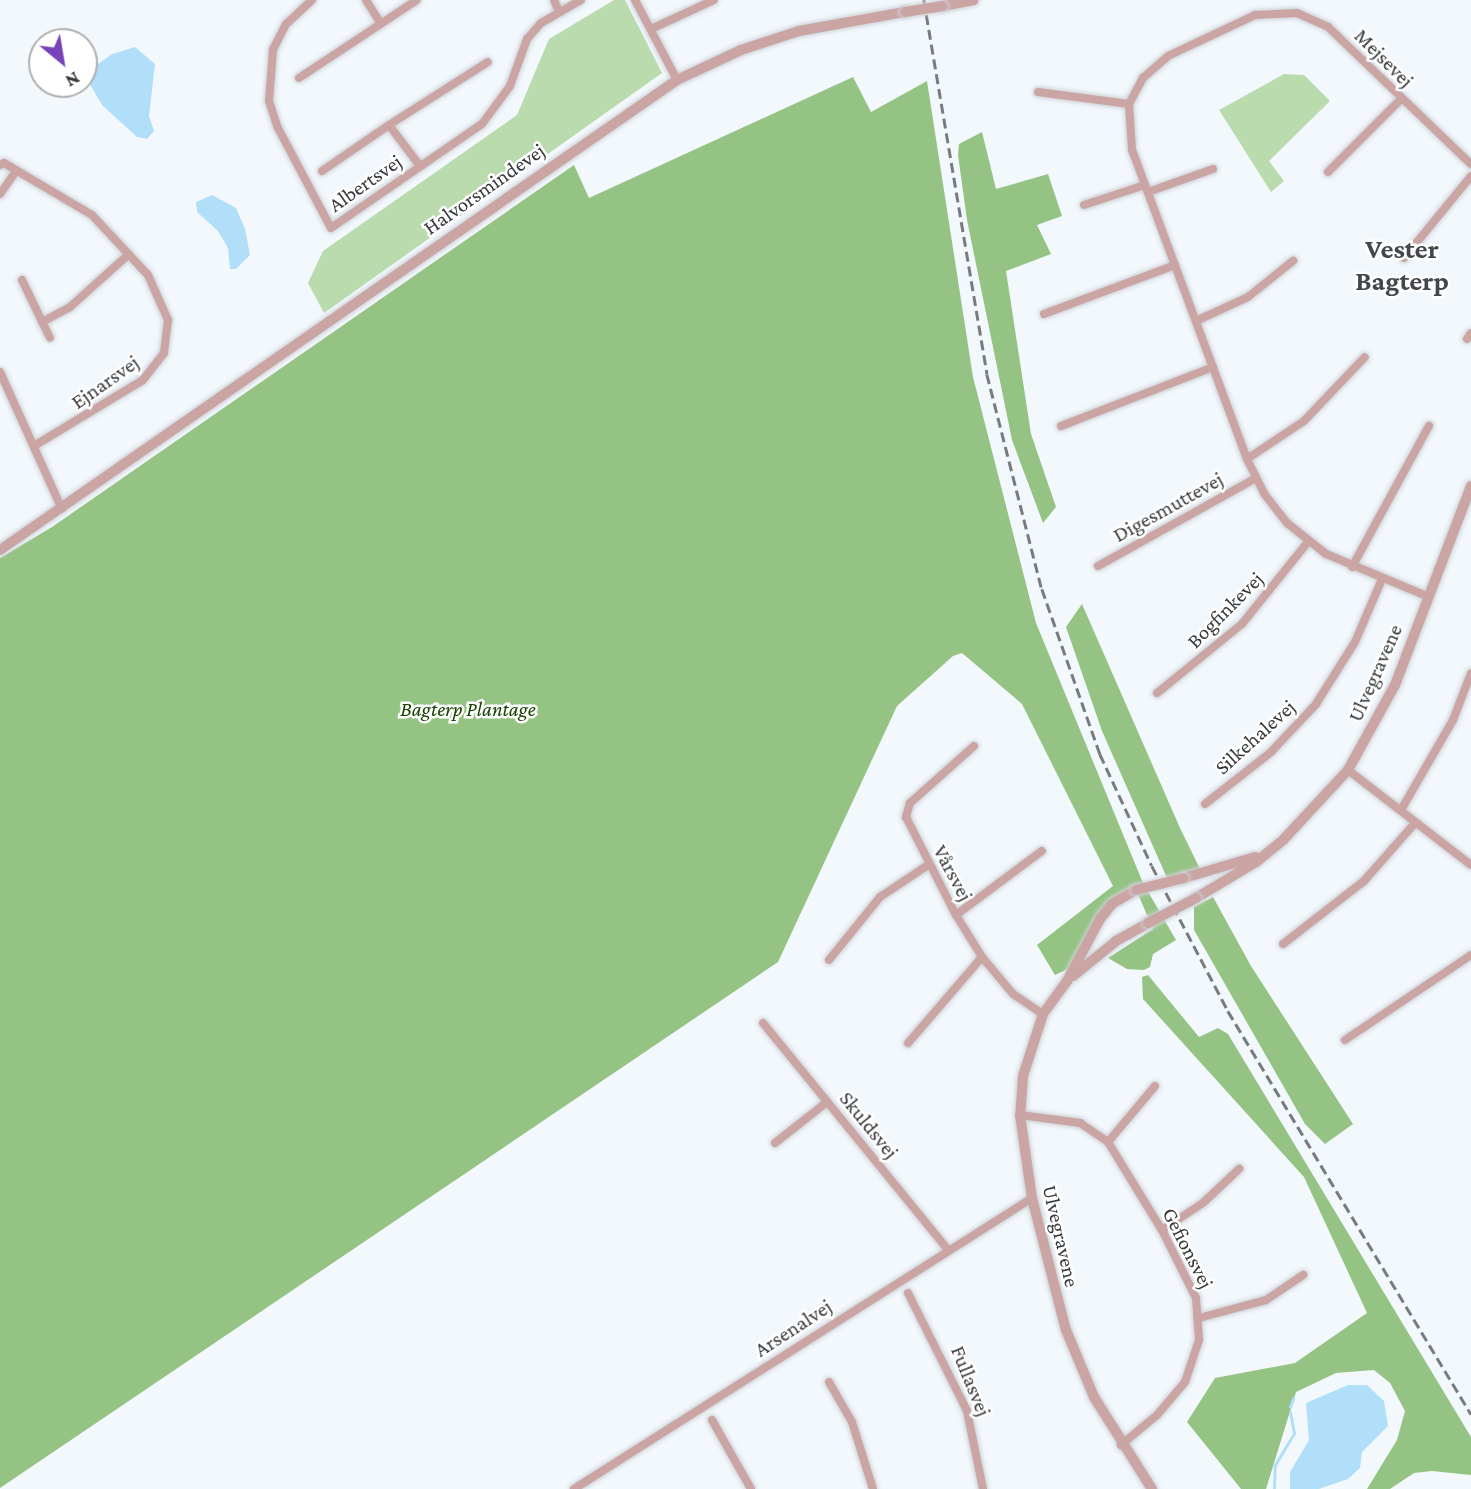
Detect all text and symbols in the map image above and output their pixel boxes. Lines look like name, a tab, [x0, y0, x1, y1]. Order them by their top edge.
street label: Mejsevej	[1349, 23, 1419, 93]
north arrow	[28, 28, 98, 98]
text: N	[62, 68, 84, 92]
street label: Halvorsmindevej	[418, 138, 550, 240]
street label: Albertsvej	[323, 149, 407, 217]
district label: Vester Bagterp	[1355, 232, 1449, 298]
street label: Ejnarsvej	[66, 350, 144, 414]
street label: Digesmuttevej	[1109, 466, 1227, 548]
street label: Bogfinkevej	[1182, 567, 1268, 653]
street label: Ulvegravene	[1342, 620, 1408, 726]
street label: Silkehalevej	[1210, 694, 1300, 780]
park label: Bagterp Plantage	[400, 696, 536, 722]
street label: Vårsvej	[928, 841, 978, 905]
street label: Skuldsvej	[834, 1086, 904, 1164]
street label: Ulvegravene	[1037, 1183, 1085, 1289]
street label: Gefionsvej	[1157, 1203, 1219, 1293]
street label: Arsenalvej	[750, 1294, 836, 1362]
street label: Fullasvej	[945, 1342, 997, 1420]

